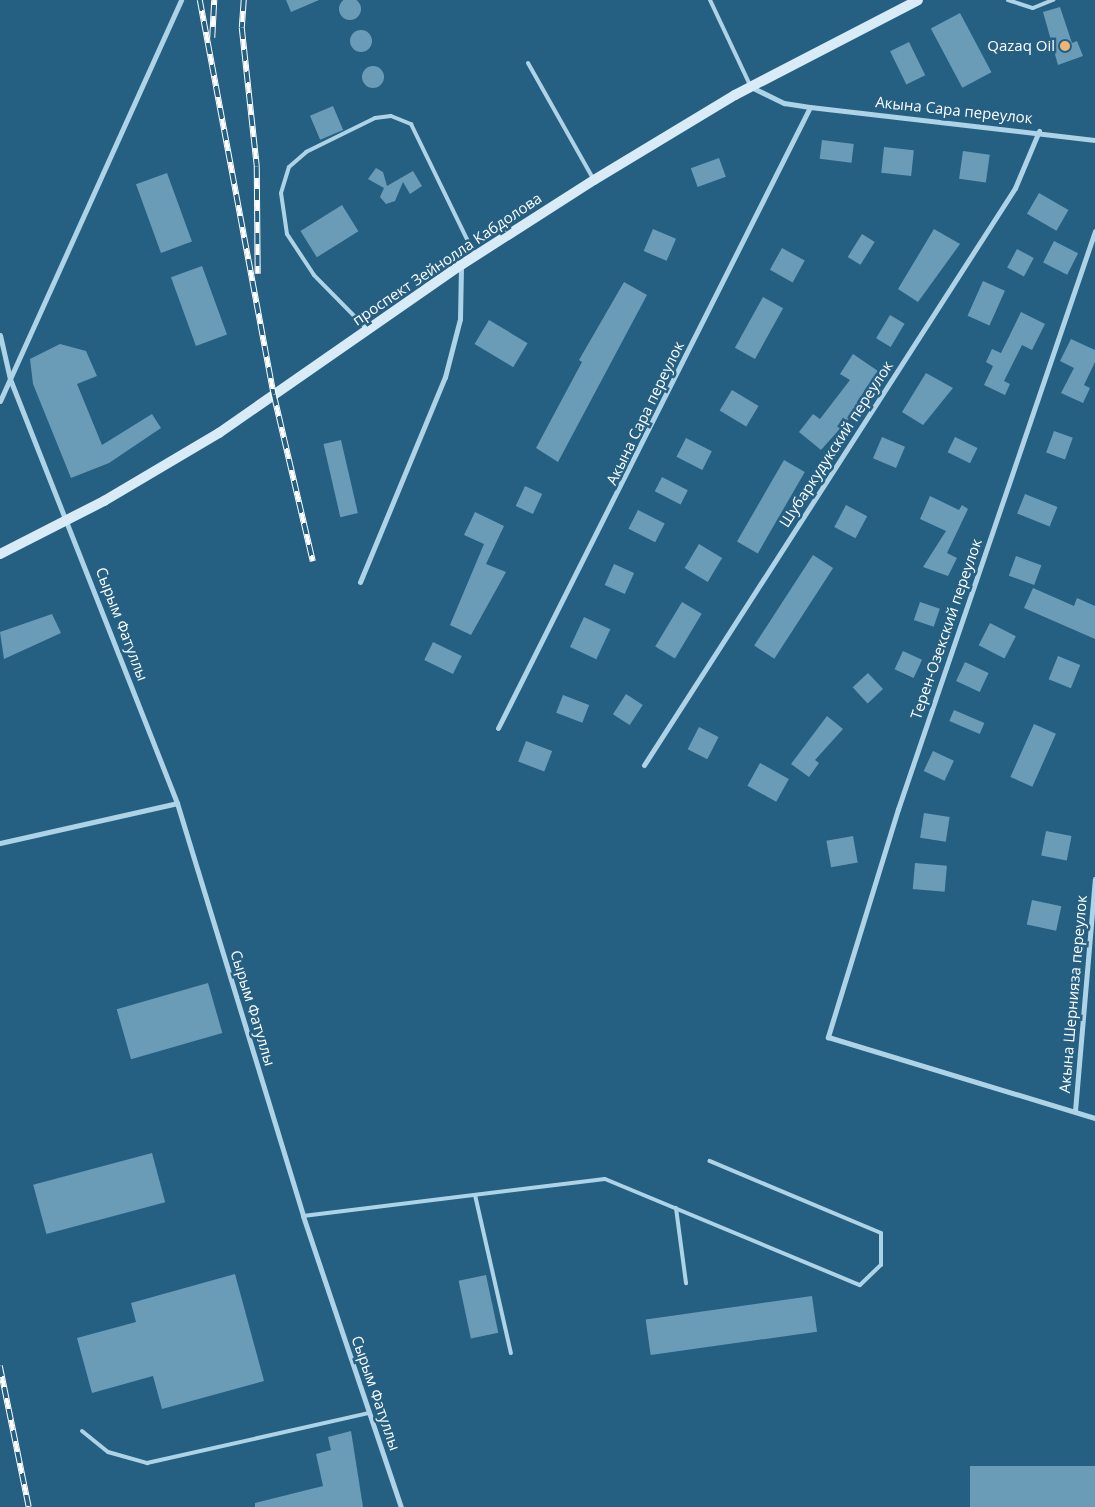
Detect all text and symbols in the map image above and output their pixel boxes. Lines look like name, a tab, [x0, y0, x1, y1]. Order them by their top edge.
place label: Qazaq Oil	[987, 37, 1055, 55]
marker: Qazaq Oil	[1059, 40, 1071, 52]
street label: Акына Сара переулок	[875, 93, 1033, 127]
street label: проспект Зейнолла Кабдолова	[349, 189, 545, 329]
street label: Акына Сара переулок	[602, 338, 688, 488]
street label: Шубаркудукский переулок	[775, 357, 897, 531]
street label: Терен-Озекский переулок	[907, 536, 985, 722]
street label: Сырым Фатуллы	[92, 565, 152, 683]
street label: Акына Шернияза переулок	[1055, 894, 1091, 1094]
street label: Сырым Фатуллы	[227, 948, 279, 1068]
street label: Сырым Фатуллы	[348, 1333, 404, 1453]

